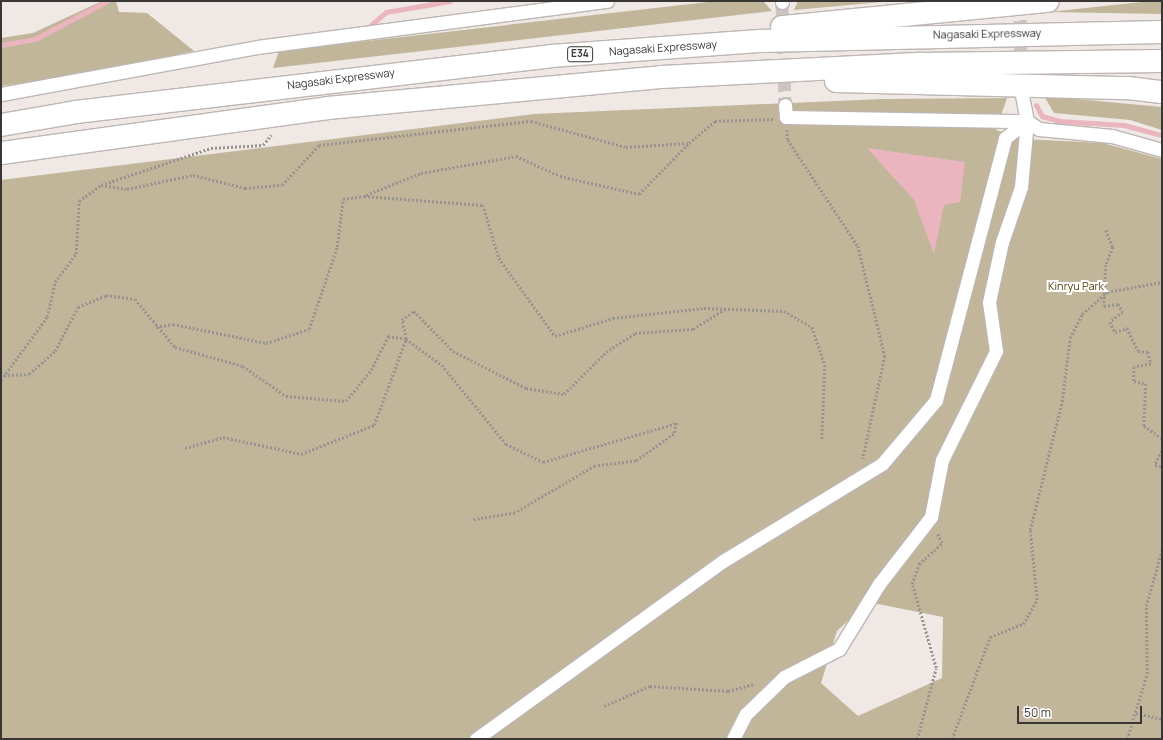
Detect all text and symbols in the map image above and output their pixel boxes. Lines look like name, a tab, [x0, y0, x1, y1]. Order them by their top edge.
street label: Nagasaki Expressway	[933, 26, 1041, 42]
street label: Nagasaki Expressway	[609, 38, 717, 58]
road number: E34	[567, 46, 593, 62]
street label: Nagasaki Expressway	[286, 66, 396, 92]
park label: Kinryu Park	[1048, 279, 1104, 293]
scale bar	[1019, 698, 1144, 724]
text: 50 m	[1024, 704, 1051, 721]

